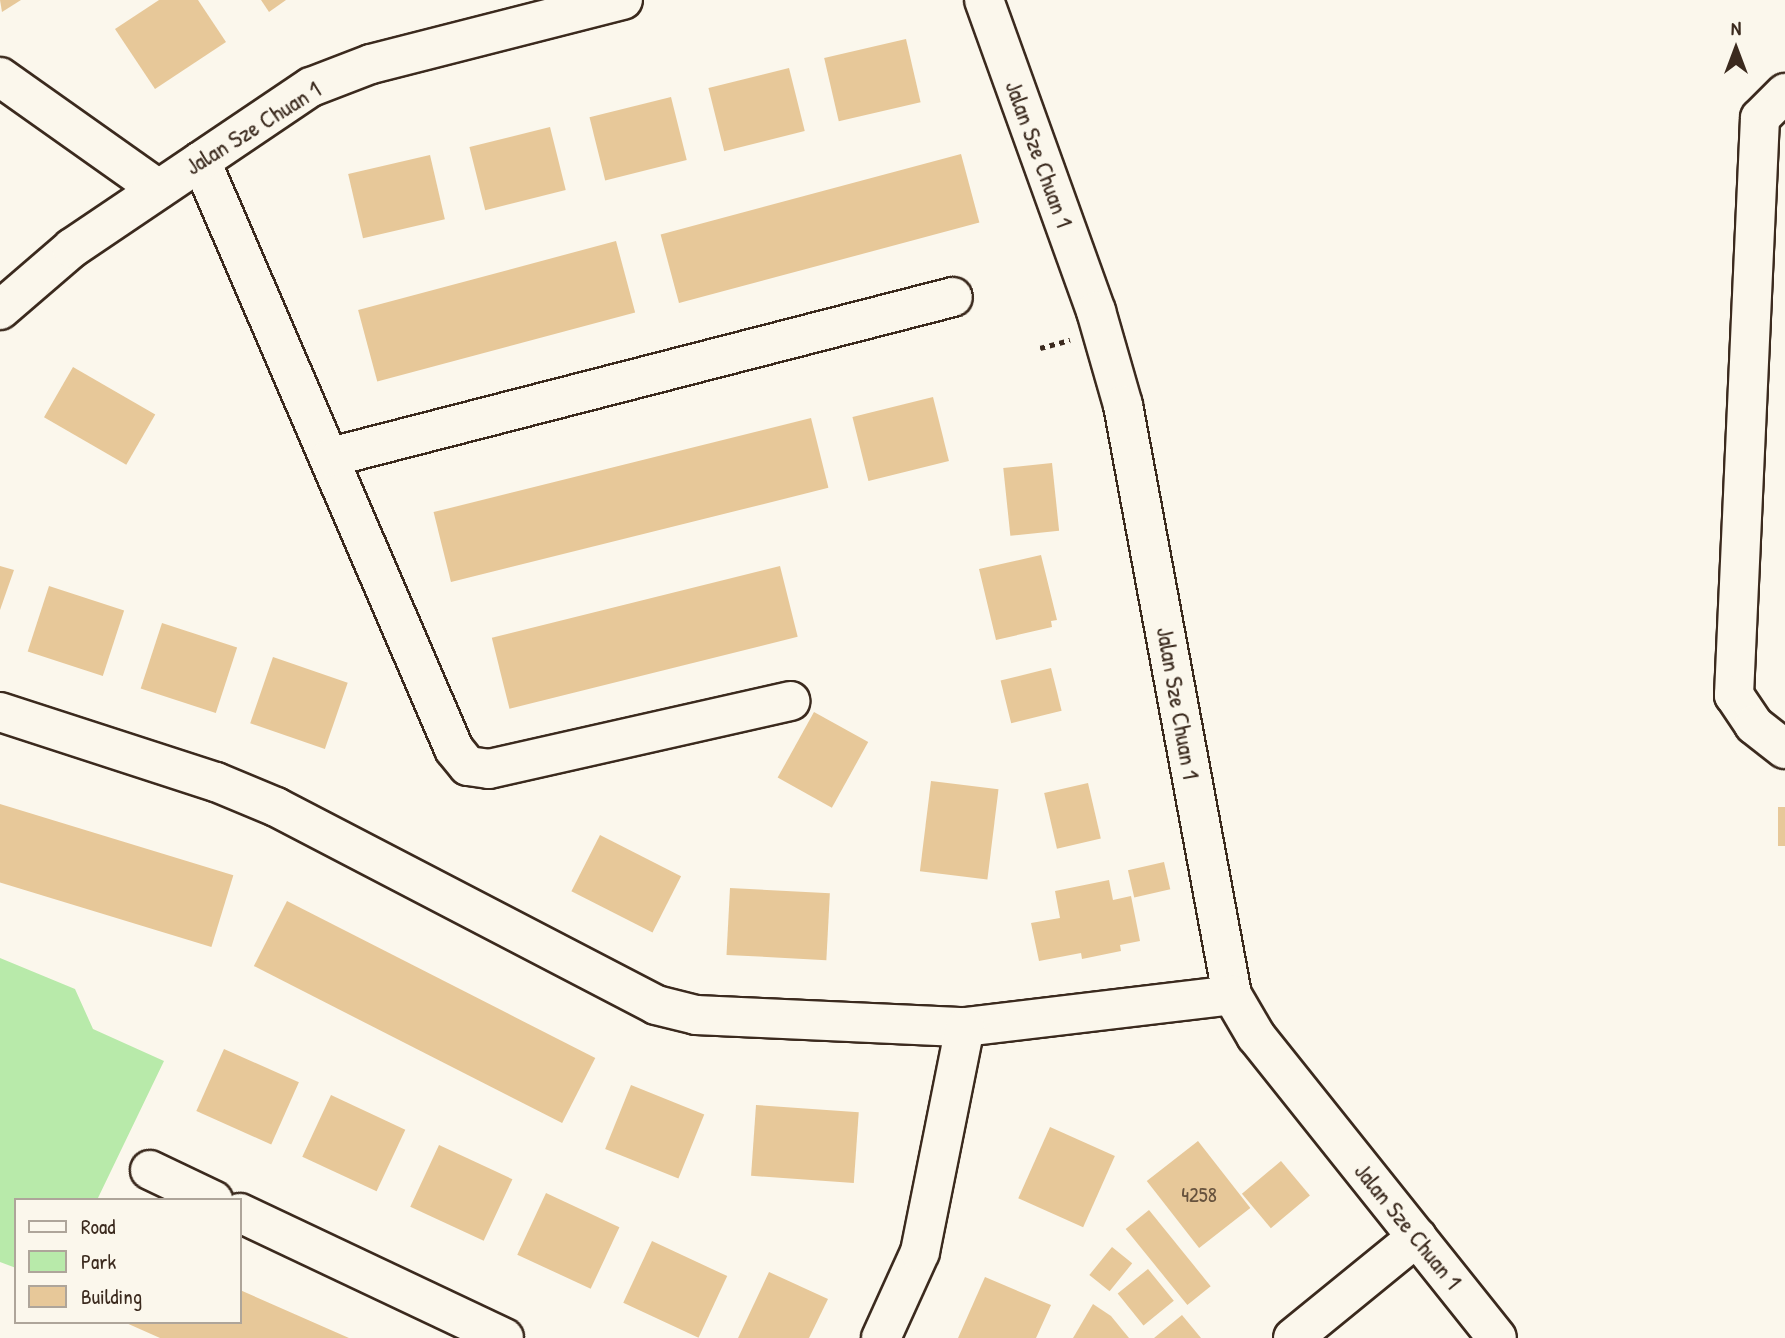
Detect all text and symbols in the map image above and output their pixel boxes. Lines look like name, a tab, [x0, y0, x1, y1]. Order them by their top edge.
north arrow	[1701, 14, 1771, 84]
text: N	[1731, 15, 1741, 41]
street label: Jalan Sze Chuan 1	[180, 75, 326, 181]
street label: Jalan Sze Chuan 1	[999, 77, 1079, 231]
street label: Jalan Sze Chuan 1	[1150, 625, 1206, 781]
street label: Jalan Sze Chuan 1	[1348, 1157, 1468, 1295]
house number: 4258	[1181, 1182, 1217, 1208]
legend	[14, 1198, 242, 1324]
text: Road	[81, 1212, 115, 1241]
text: Park	[81, 1247, 116, 1276]
text: Building	[81, 1282, 142, 1311]

